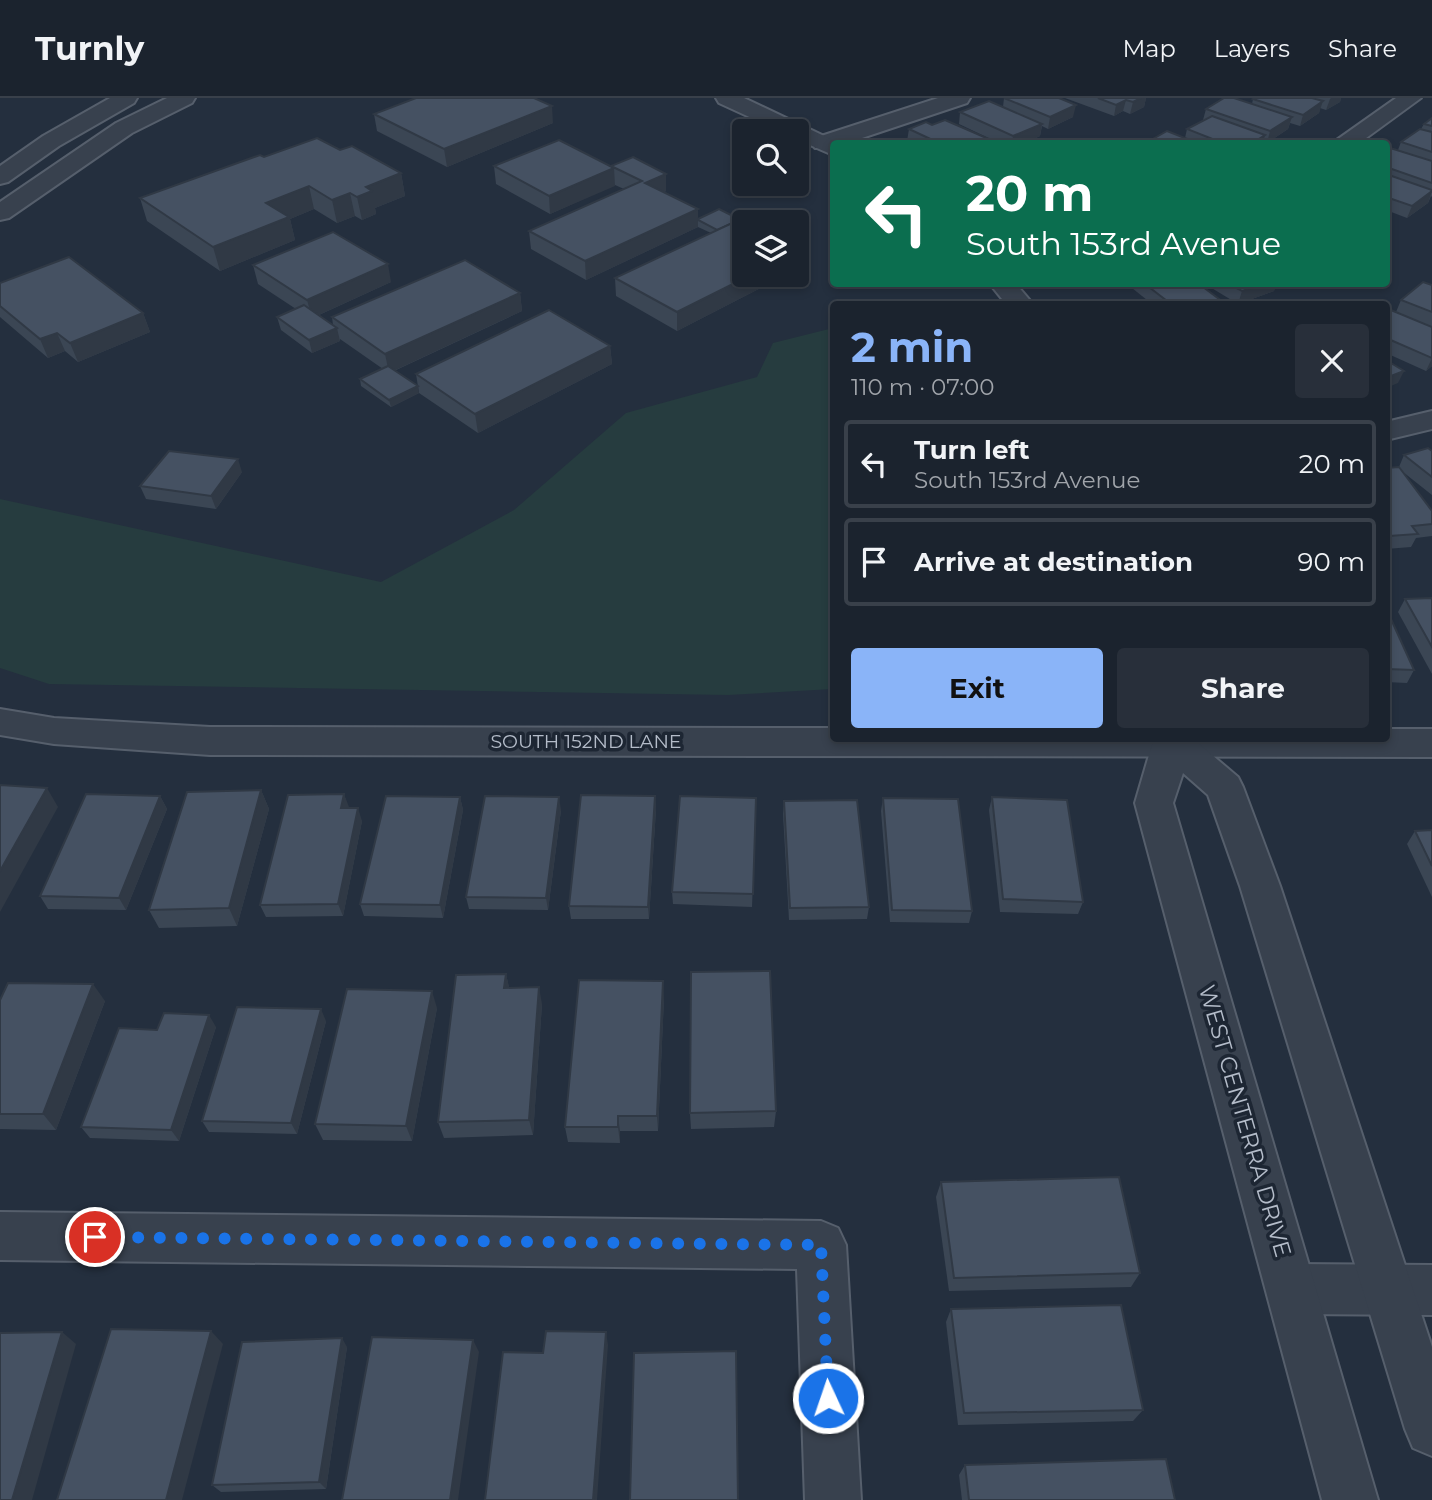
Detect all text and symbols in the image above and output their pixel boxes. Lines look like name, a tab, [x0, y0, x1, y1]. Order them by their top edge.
text: Turnly	[35, 28, 144, 68]
text: Map	[1122, 34, 1176, 63]
text: Layers	[1214, 34, 1290, 63]
text: Share	[1328, 34, 1397, 63]
map controls	[732, 119, 809, 287]
button: search	[732, 119, 809, 196]
text: 20 m	[966, 164, 1093, 223]
icon: left	[851, 168, 942, 259]
button: layers	[732, 210, 809, 287]
text: South 153rd Avenue	[966, 224, 1281, 263]
text: 2 min	[851, 321, 973, 373]
button: close	[1295, 324, 1369, 398]
text: 110 m · 07:00	[851, 373, 995, 401]
text: Turn left	[914, 434, 1030, 466]
icon: left	[855, 445, 893, 483]
text: 20 m	[1299, 448, 1365, 480]
text: South 153rd Avenue	[914, 466, 1140, 494]
icon: arrive	[855, 543, 893, 581]
text: Arrive at destination	[914, 546, 1193, 578]
text: 90 m	[1298, 546, 1365, 578]
button: Exit	[851, 648, 1103, 728]
button: Share	[1117, 648, 1369, 728]
street label: SOUTH 152ND LANE	[490, 730, 682, 753]
street label: WEST CENTERRA DRIVE	[1193, 982, 1297, 1260]
pin	[65, 1207, 125, 1267]
icon: arrive	[76, 1218, 114, 1256]
position arrow	[791, 1361, 865, 1435]

